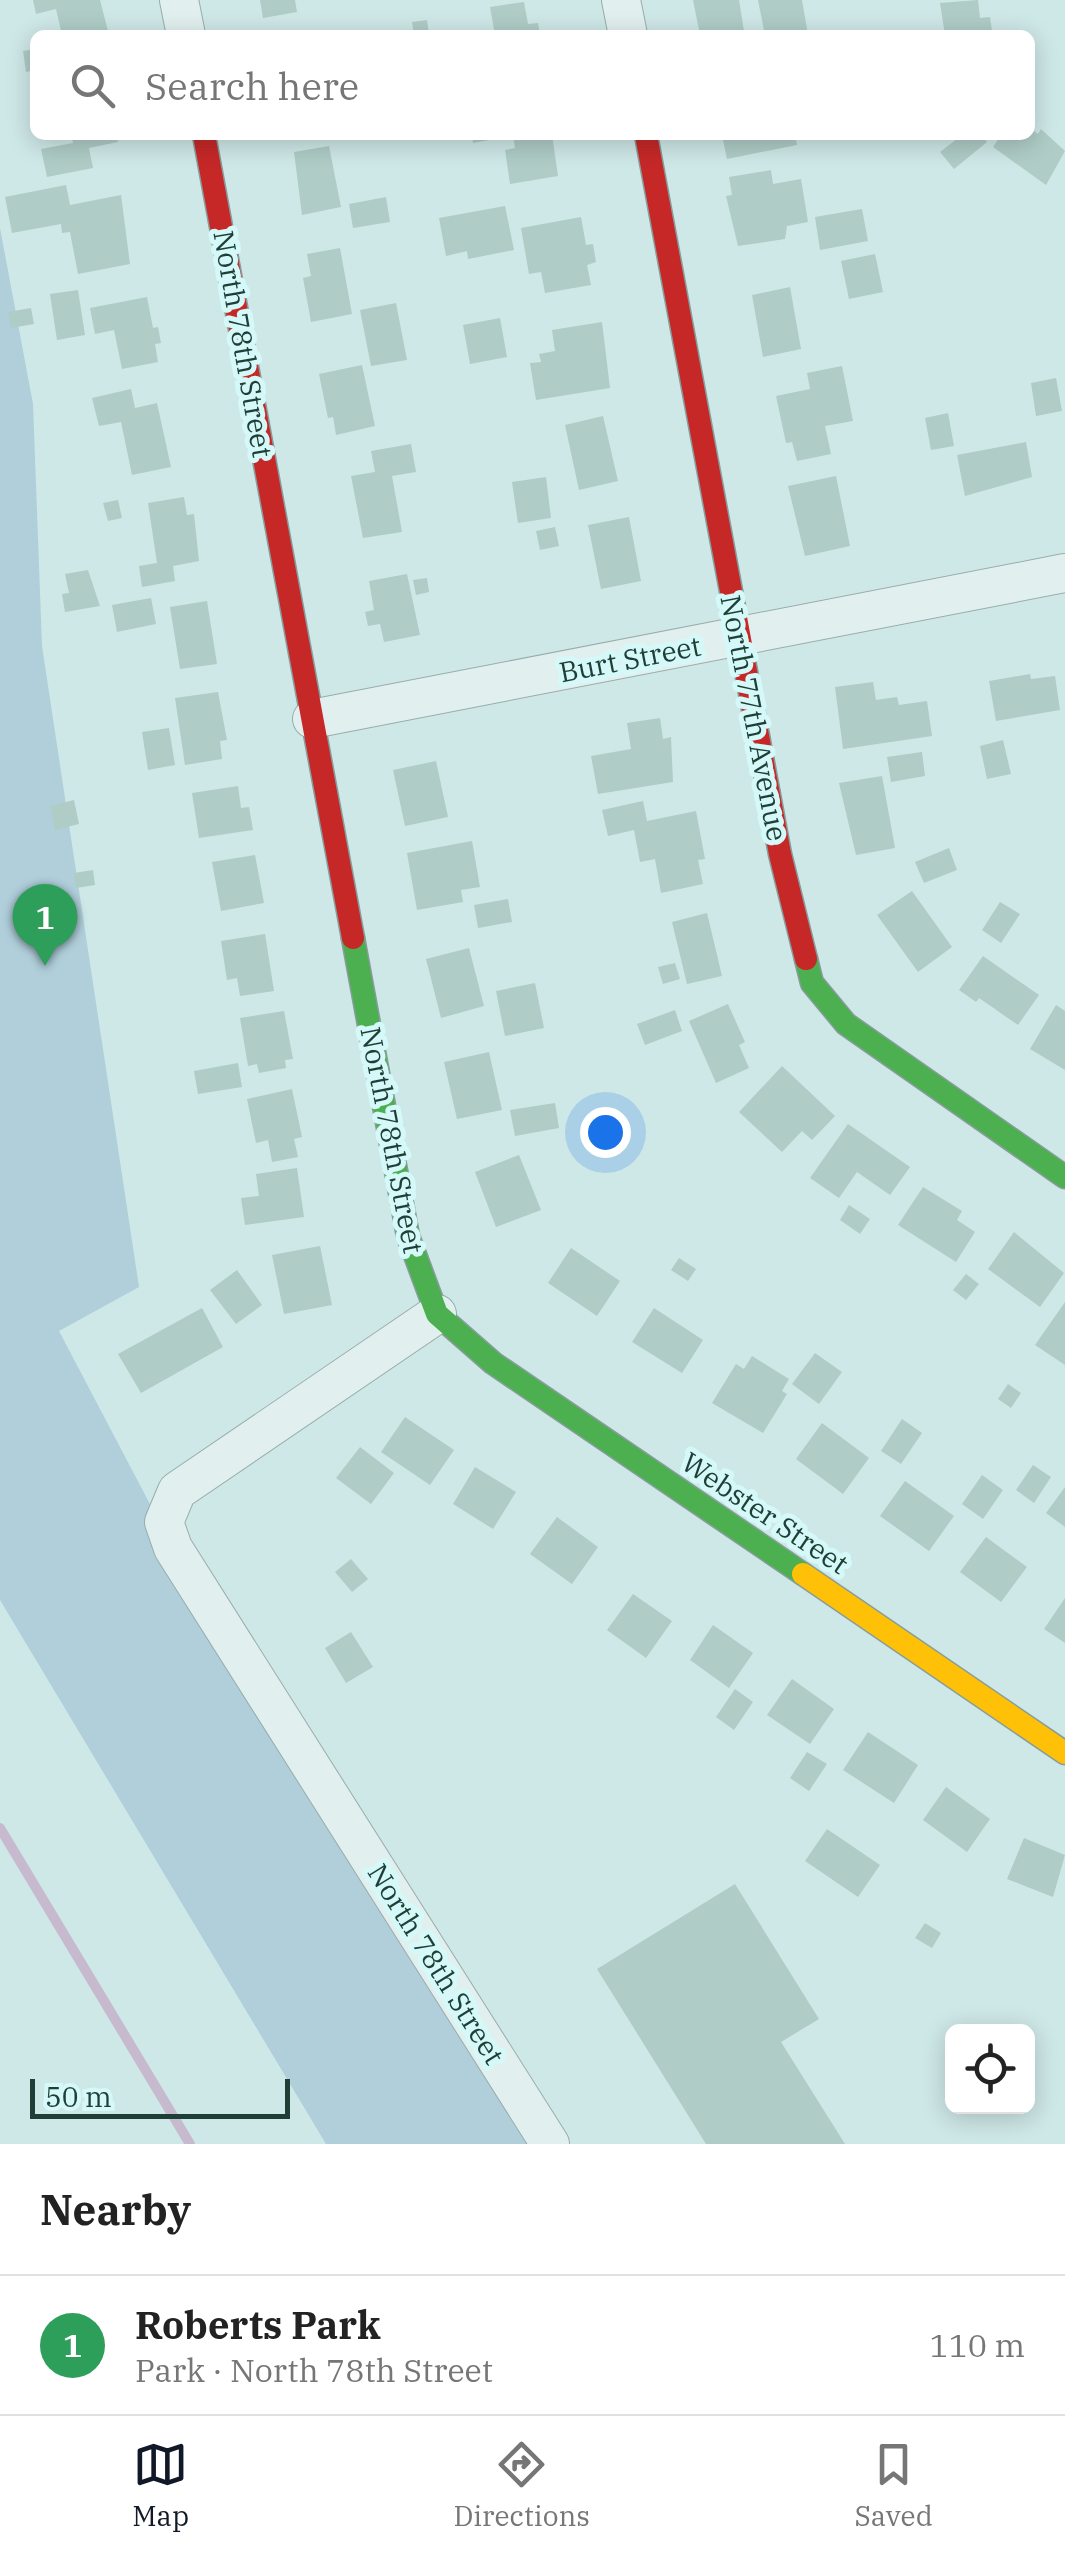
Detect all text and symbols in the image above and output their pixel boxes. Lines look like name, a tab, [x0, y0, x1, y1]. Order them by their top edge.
search box	[30, 30, 1035, 140]
icon: search	[65, 58, 120, 113]
text: Search here	[145, 61, 359, 110]
street label: North 78th Street	[205, 227, 282, 461]
street label: North 77th Avenue	[712, 592, 796, 844]
street label: Burt Street	[556, 627, 704, 690]
pin: 1	[12, 884, 78, 966]
street label: North 78th Street	[352, 1023, 433, 1256]
your location	[580, 1107, 631, 1158]
street label: Webster Street	[675, 1443, 856, 1582]
street label: North 78th Street	[360, 1856, 513, 2071]
map controls	[945, 2024, 1035, 2114]
button: locate	[945, 2024, 1035, 2114]
scale bar	[30, 2074, 290, 2118]
text: 50 m	[45, 2078, 112, 2115]
text: Nearby	[40, 2182, 191, 2237]
text: Roberts Park	[135, 2300, 381, 2349]
text: 1	[63, 2324, 82, 2366]
text: 110 m	[929, 2324, 1025, 2366]
text: Park · North 78th Street	[135, 2349, 493, 2391]
tab: Map	[132, 2437, 189, 2534]
tab: Directions	[453, 2437, 590, 2534]
tab: Saved	[854, 2437, 933, 2534]

